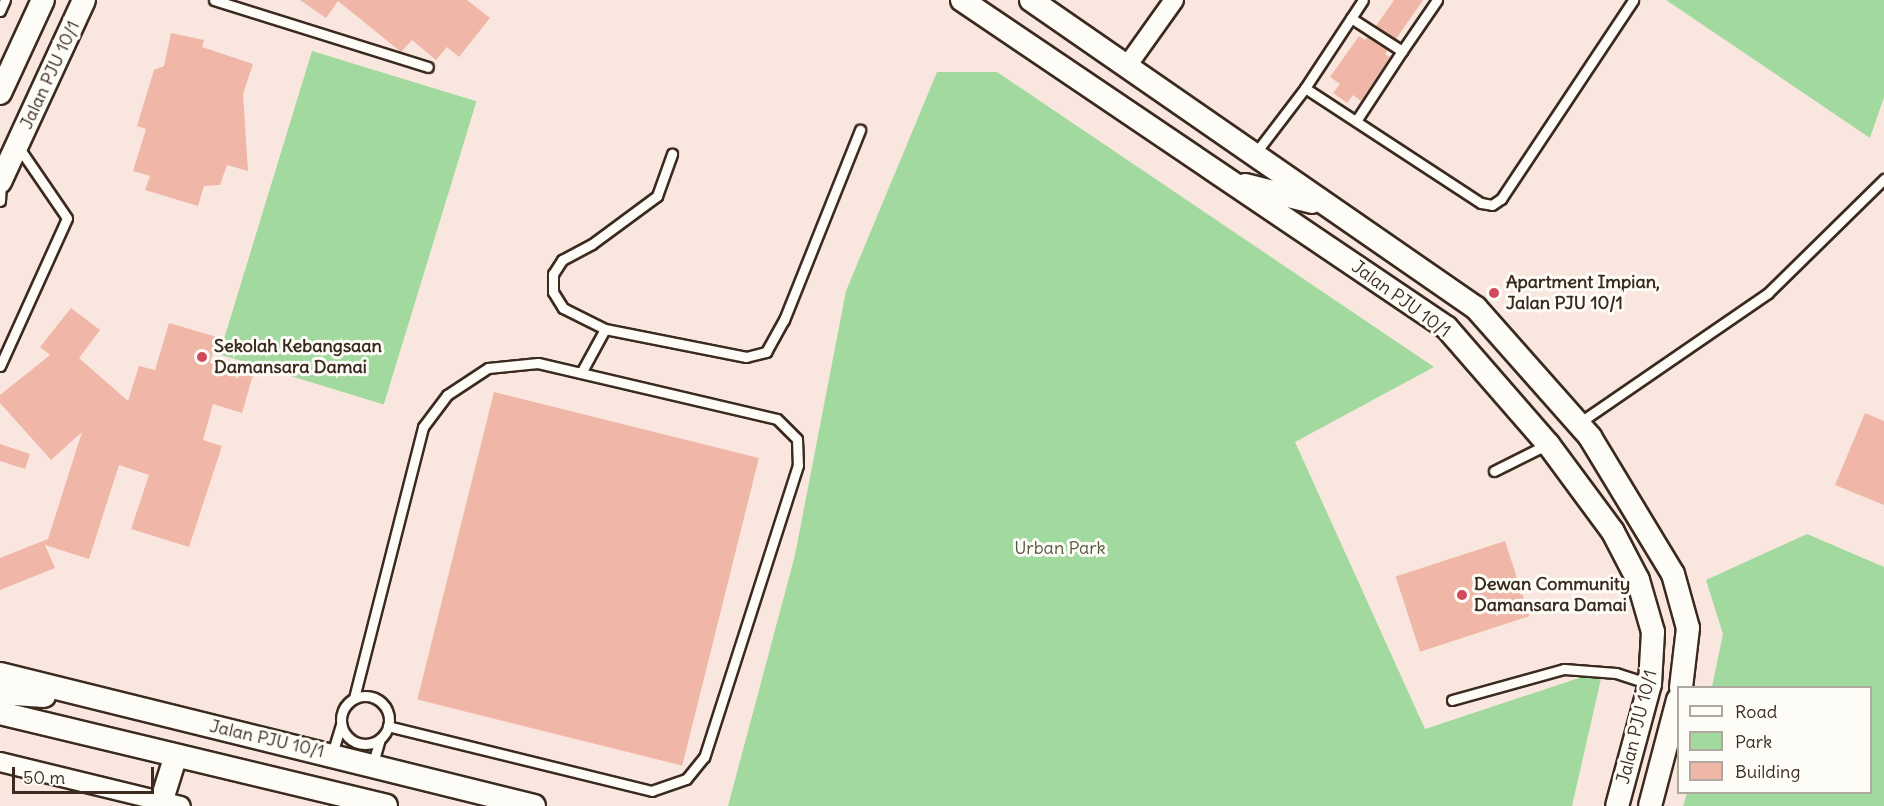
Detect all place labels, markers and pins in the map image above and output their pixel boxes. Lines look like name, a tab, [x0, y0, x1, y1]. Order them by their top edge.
place label: Apartment Impian, Jalan PJU 10/1	[1506, 272, 1660, 314]
marker: Apartment Impian, Jalan PJU 10/1	[1487, 286, 1501, 300]
place label: Sekolah Kebangsaan Damansara Damai	[214, 336, 382, 378]
marker: Sekolah Kebangsaan Damansara Damai	[195, 350, 209, 364]
place label: Dewan Community Damansara Damai	[1474, 574, 1630, 616]
marker: Dewan Community Damansara Damai	[1455, 588, 1469, 602]

